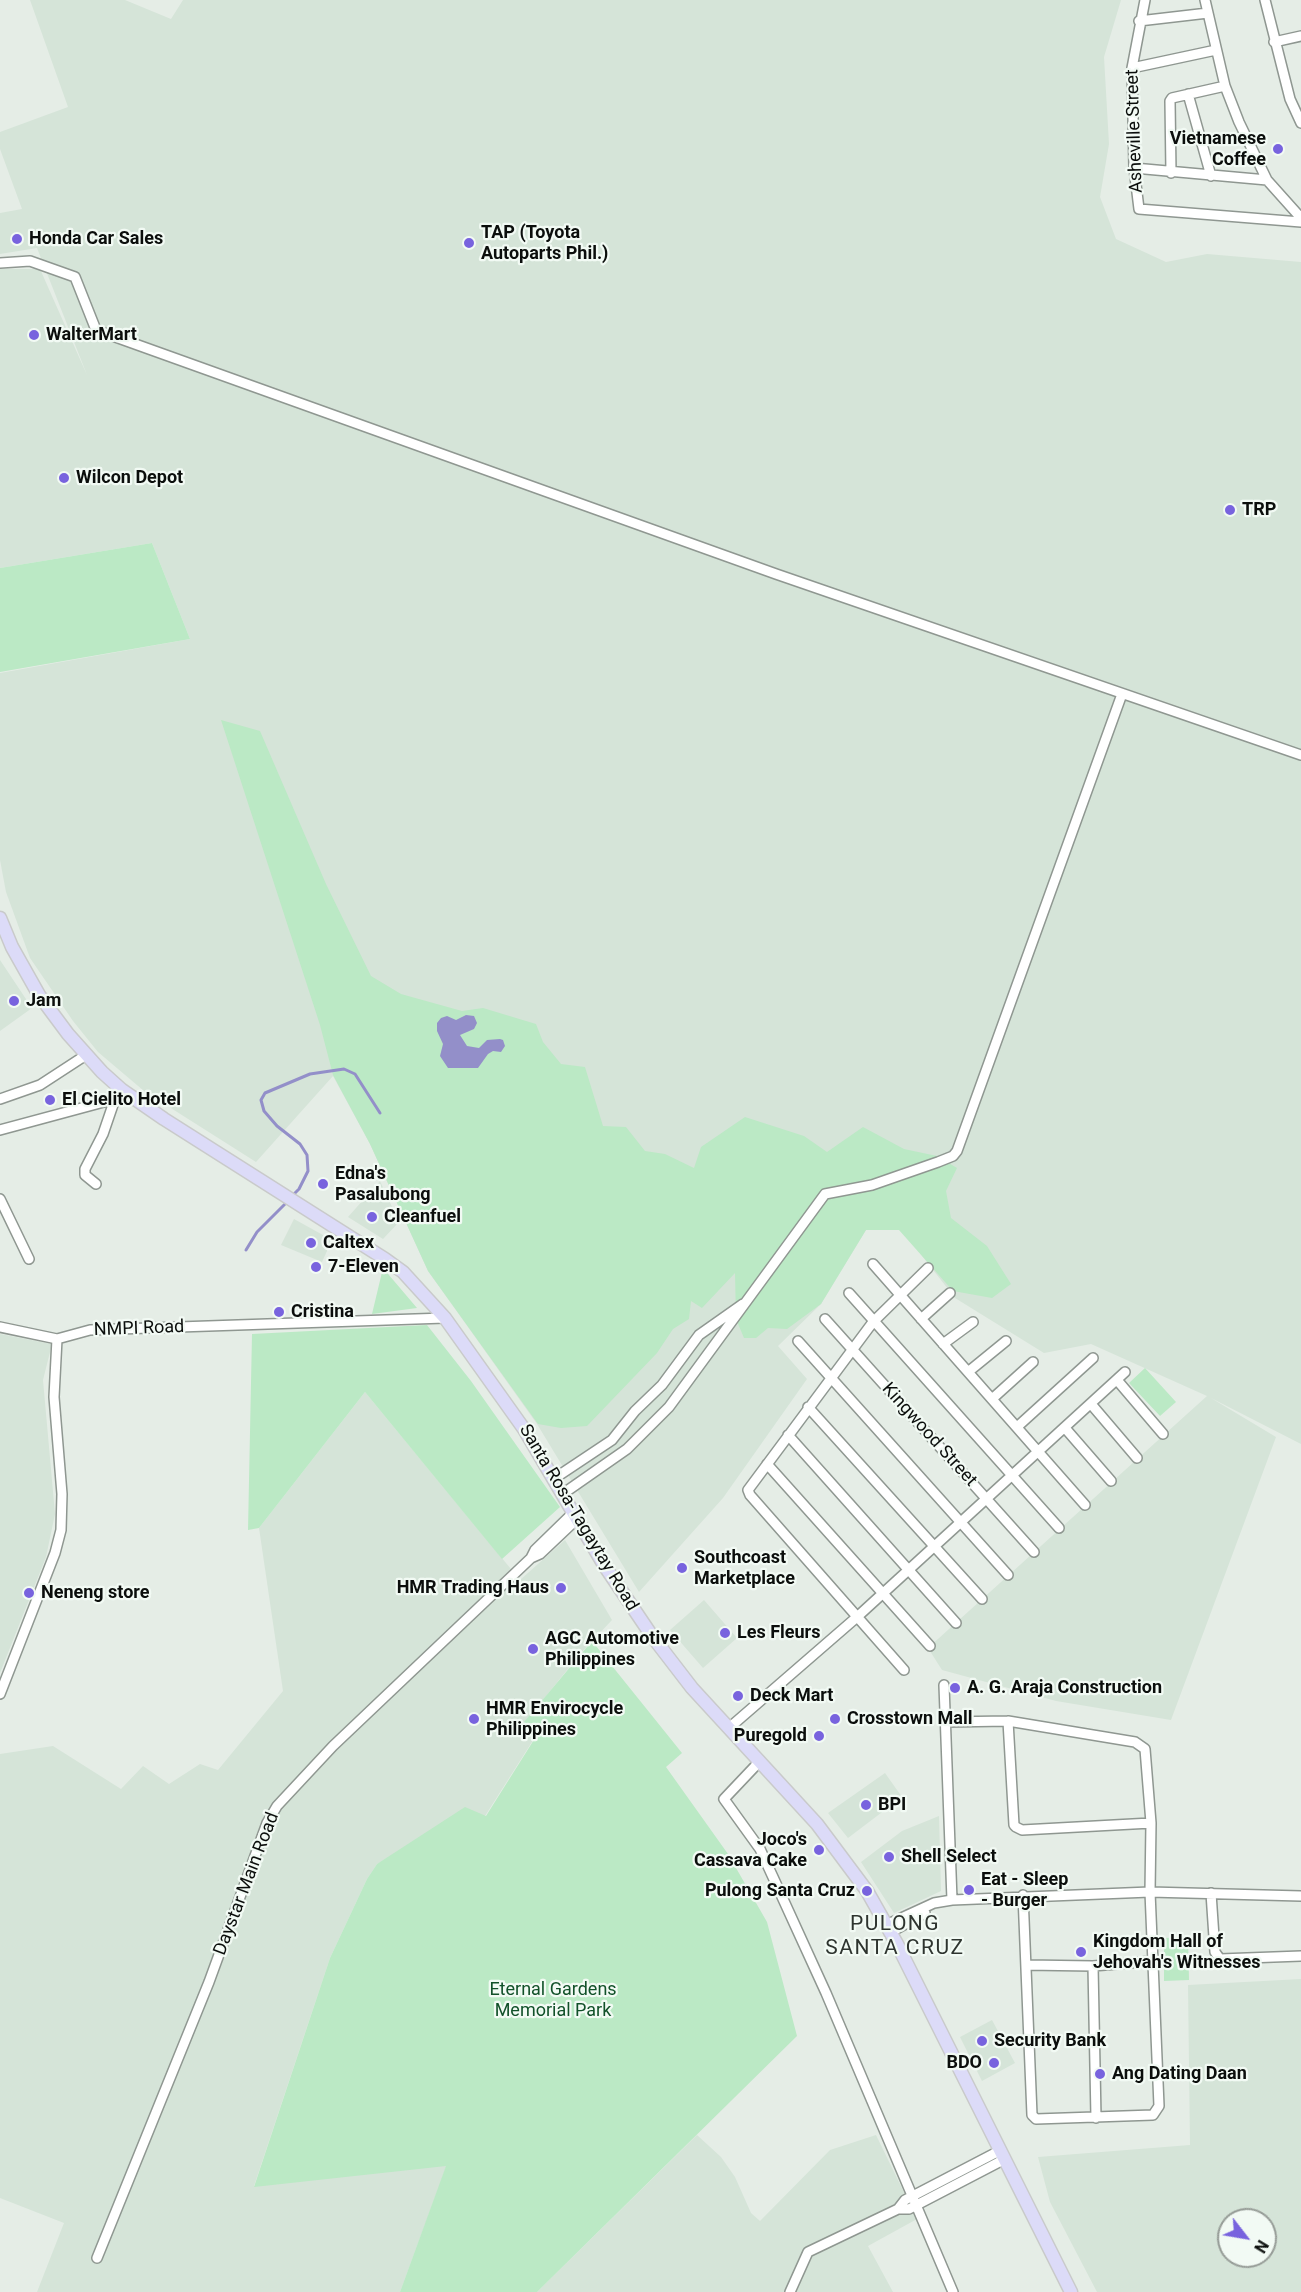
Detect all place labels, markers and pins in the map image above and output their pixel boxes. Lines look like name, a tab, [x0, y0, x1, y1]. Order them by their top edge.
place label: Vietnamese Coffee	[1170, 128, 1266, 170]
marker: Vietnamese Coffee	[1271, 142, 1285, 156]
place label: TAP (Toyota Autoparts Phil.)	[481, 222, 608, 264]
place label: Honda Car Sales	[29, 228, 163, 250]
marker: Honda Car Sales	[10, 232, 24, 246]
marker: TAP (Toyota Autoparts Phil.)	[462, 236, 476, 250]
place label: WalterMart	[46, 324, 137, 346]
marker: WalterMart	[27, 328, 41, 342]
place label: Wilcon Depot	[76, 467, 183, 489]
marker: Wilcon Depot	[57, 471, 71, 485]
place label: TRP	[1242, 499, 1276, 521]
marker: TRP	[1223, 503, 1237, 517]
place label: Jam	[26, 990, 61, 1012]
marker: Jam	[7, 994, 21, 1008]
place label: El Cielito Hotel	[62, 1089, 181, 1111]
marker: El Cielito Hotel	[43, 1093, 57, 1107]
place label: Edna's Pasalubong	[335, 1163, 431, 1206]
marker: Edna's Pasalubong	[316, 1177, 330, 1191]
place label: Cleanfuel	[384, 1206, 461, 1228]
marker: Cleanfuel	[365, 1210, 379, 1224]
place label: Caltex	[323, 1232, 374, 1254]
marker: Caltex	[304, 1236, 318, 1250]
place label: 7-Eleven	[328, 1256, 399, 1278]
marker: 7-Eleven	[309, 1260, 323, 1274]
place label: Cristina	[291, 1301, 354, 1323]
marker: Cristina	[272, 1305, 286, 1319]
place label: Southcoast Marketplace	[694, 1547, 795, 1590]
marker: Southcoast Marketplace	[675, 1561, 689, 1575]
place label: HMR Trading Haus	[397, 1577, 549, 1599]
marker: HMR Trading Haus	[554, 1581, 568, 1595]
place label: Neneng store	[41, 1582, 149, 1604]
marker: Neneng store	[22, 1586, 36, 1600]
place label: Les Fleurs	[737, 1622, 820, 1644]
marker: Les Fleurs	[718, 1626, 732, 1640]
place label: AGC Automotive Philippines	[545, 1628, 679, 1670]
marker: AGC Automotive Philippines	[526, 1642, 540, 1656]
place label: A. G. Araja Construction	[967, 1677, 1162, 1699]
marker: A. G. Araja Construction	[948, 1681, 962, 1695]
place label: Deck Mart	[750, 1685, 833, 1707]
marker: Deck Mart	[731, 1689, 745, 1703]
place label: HMR Envirocycle Philippines	[486, 1698, 623, 1740]
place label: Crosstown Mall	[847, 1708, 972, 1730]
marker: HMR Envirocycle Philippines	[467, 1712, 481, 1726]
marker: Crosstown Mall	[828, 1712, 842, 1726]
place label: Puregold	[734, 1725, 807, 1747]
marker: Puregold	[812, 1729, 826, 1743]
place label: BPI	[878, 1794, 906, 1816]
marker: BPI	[859, 1798, 873, 1812]
place label: Joco's Cassava Cake	[694, 1829, 807, 1872]
marker: Joco's Cassava Cake	[812, 1843, 826, 1857]
place label: Shell Select	[901, 1846, 997, 1868]
marker: Shell Select	[882, 1850, 896, 1864]
place label: Eat - Sleep - Burger	[981, 1869, 1068, 1912]
place label: Pulong Santa Cruz	[705, 1880, 855, 1902]
marker: Eat - Sleep - Burger	[962, 1883, 976, 1897]
marker: Pulong Santa Cruz	[860, 1884, 874, 1898]
place label: Kingdom Hall of Jehovah's Witnesses	[1093, 1931, 1261, 1974]
marker: Kingdom Hall of Jehovah's Witnesses	[1074, 1945, 1088, 1959]
place label: Security Bank	[994, 2030, 1106, 2052]
marker: Security Bank	[975, 2034, 989, 2048]
place label: BDO	[946, 2052, 982, 2074]
marker: BDO	[987, 2056, 1001, 2070]
place label: Ang Dating Daan	[1112, 2063, 1247, 2085]
marker: Ang Dating Daan	[1093, 2067, 1107, 2081]

